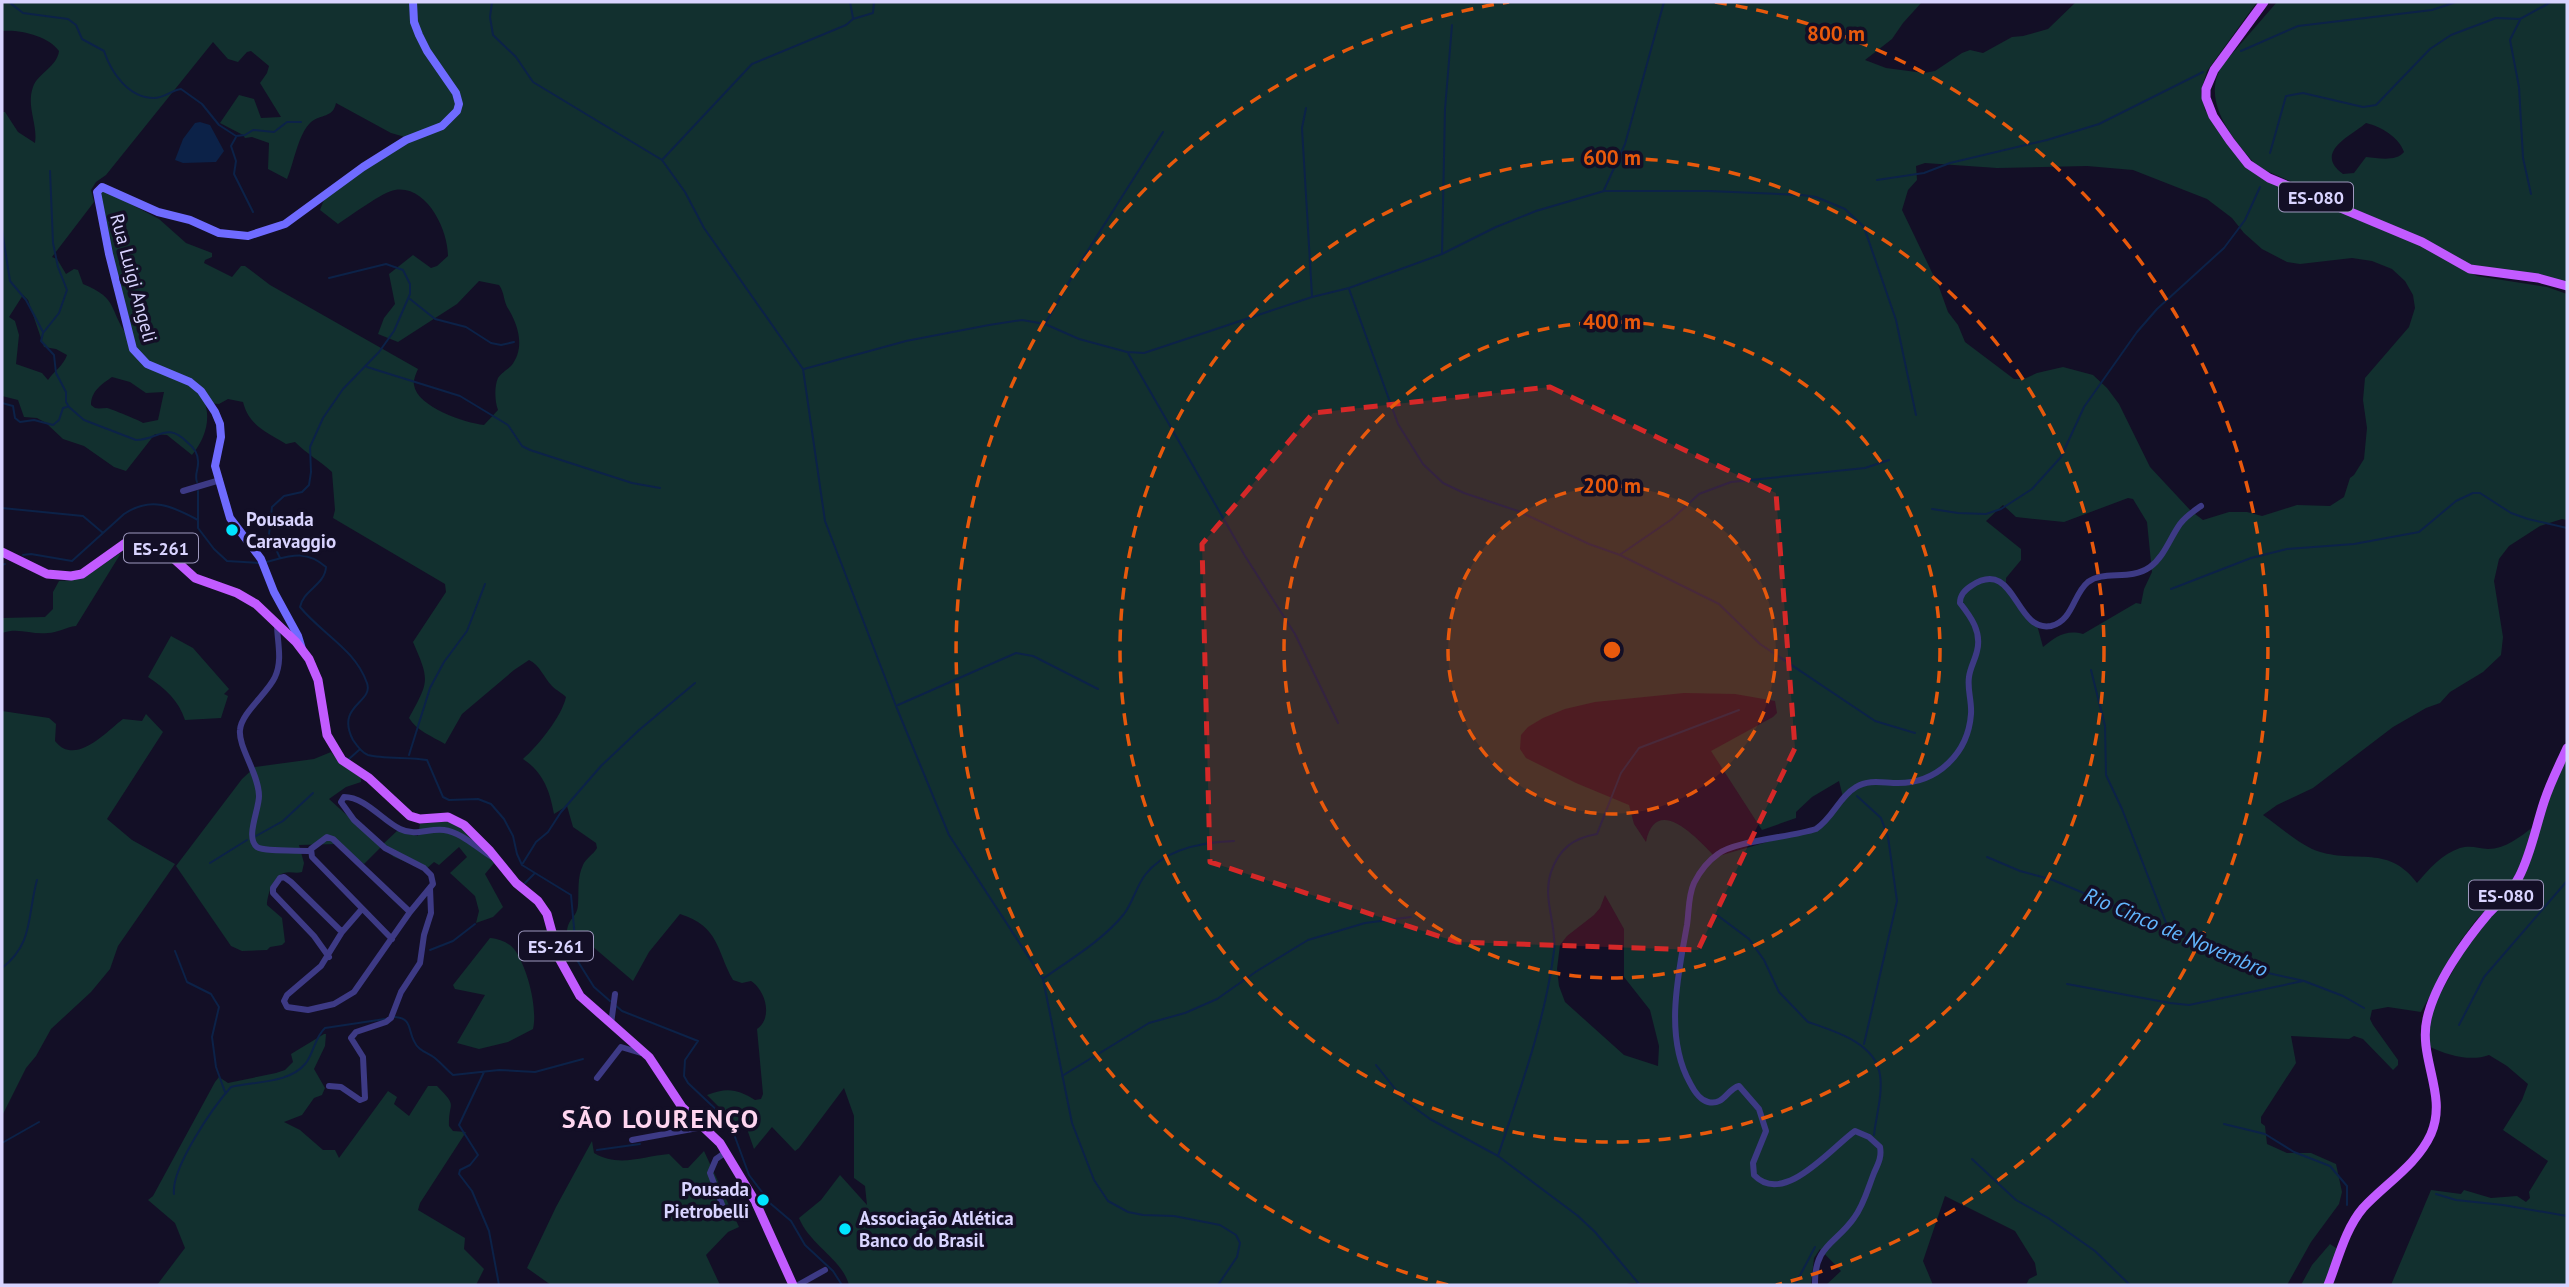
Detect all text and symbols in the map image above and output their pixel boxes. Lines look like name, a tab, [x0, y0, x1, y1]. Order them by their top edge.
text: 800 m	[1807, 20, 1865, 47]
text: 600 m	[1583, 144, 1641, 171]
road number: ES-080	[2279, 182, 2353, 212]
street label: Rua Luigi Angeli	[105, 211, 163, 345]
text: 400 m	[1583, 308, 1641, 335]
text: 200 m	[1583, 472, 1641, 499]
place label: Pousada Caravaggio	[246, 507, 336, 553]
marker: Pousada Caravaggio	[224, 522, 240, 538]
road number: ES-261	[124, 534, 198, 562]
centre of rings	[1600, 638, 1624, 662]
road number: ES-080	[2469, 880, 2543, 910]
water label: Rio Cinco de Novembro	[2080, 881, 2272, 983]
road number: ES-261	[519, 931, 593, 960]
district label: SÃO LOURENÇO	[562, 1102, 760, 1135]
place label: Pousada Pietrobelli	[664, 1177, 749, 1223]
marker: Pousada Pietrobelli	[755, 1192, 771, 1208]
place label: Associação Atlética Banco do Brasil	[859, 1206, 1014, 1252]
marker: Associação Atlética Banco do Brasil	[837, 1221, 853, 1237]

